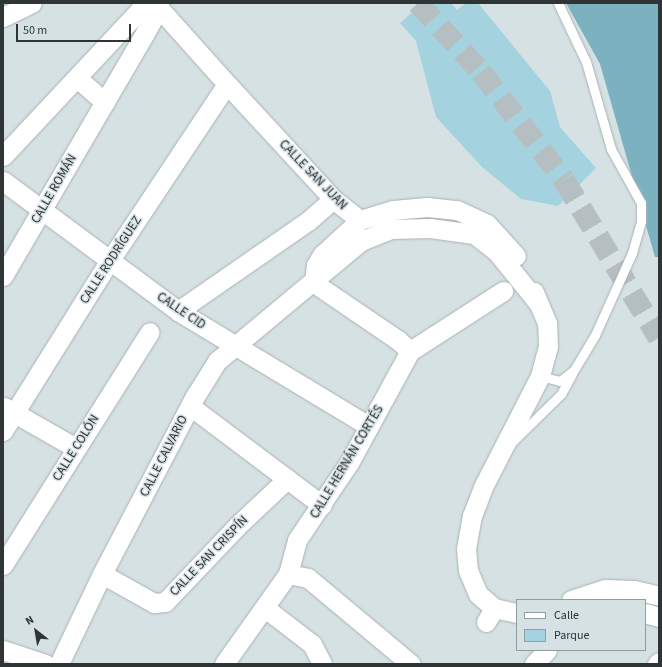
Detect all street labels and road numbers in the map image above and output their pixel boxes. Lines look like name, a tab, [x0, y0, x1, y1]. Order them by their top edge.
street label: CALLE SAN JUAN	[276, 137, 350, 213]
street label: CALLE ROMÁN	[28, 152, 80, 226]
street label: CALLE RODRÍGUEZ	[77, 213, 145, 307]
street label: CALLE CID	[154, 289, 208, 333]
street label: CALLE HERNÁN CORTÉS	[307, 403, 387, 521]
street label: CALLE COLÓN	[49, 412, 103, 484]
street label: CALLE CALVARIO	[137, 413, 191, 499]
street label: CALLE SAN CRISPÍN	[167, 512, 251, 600]

